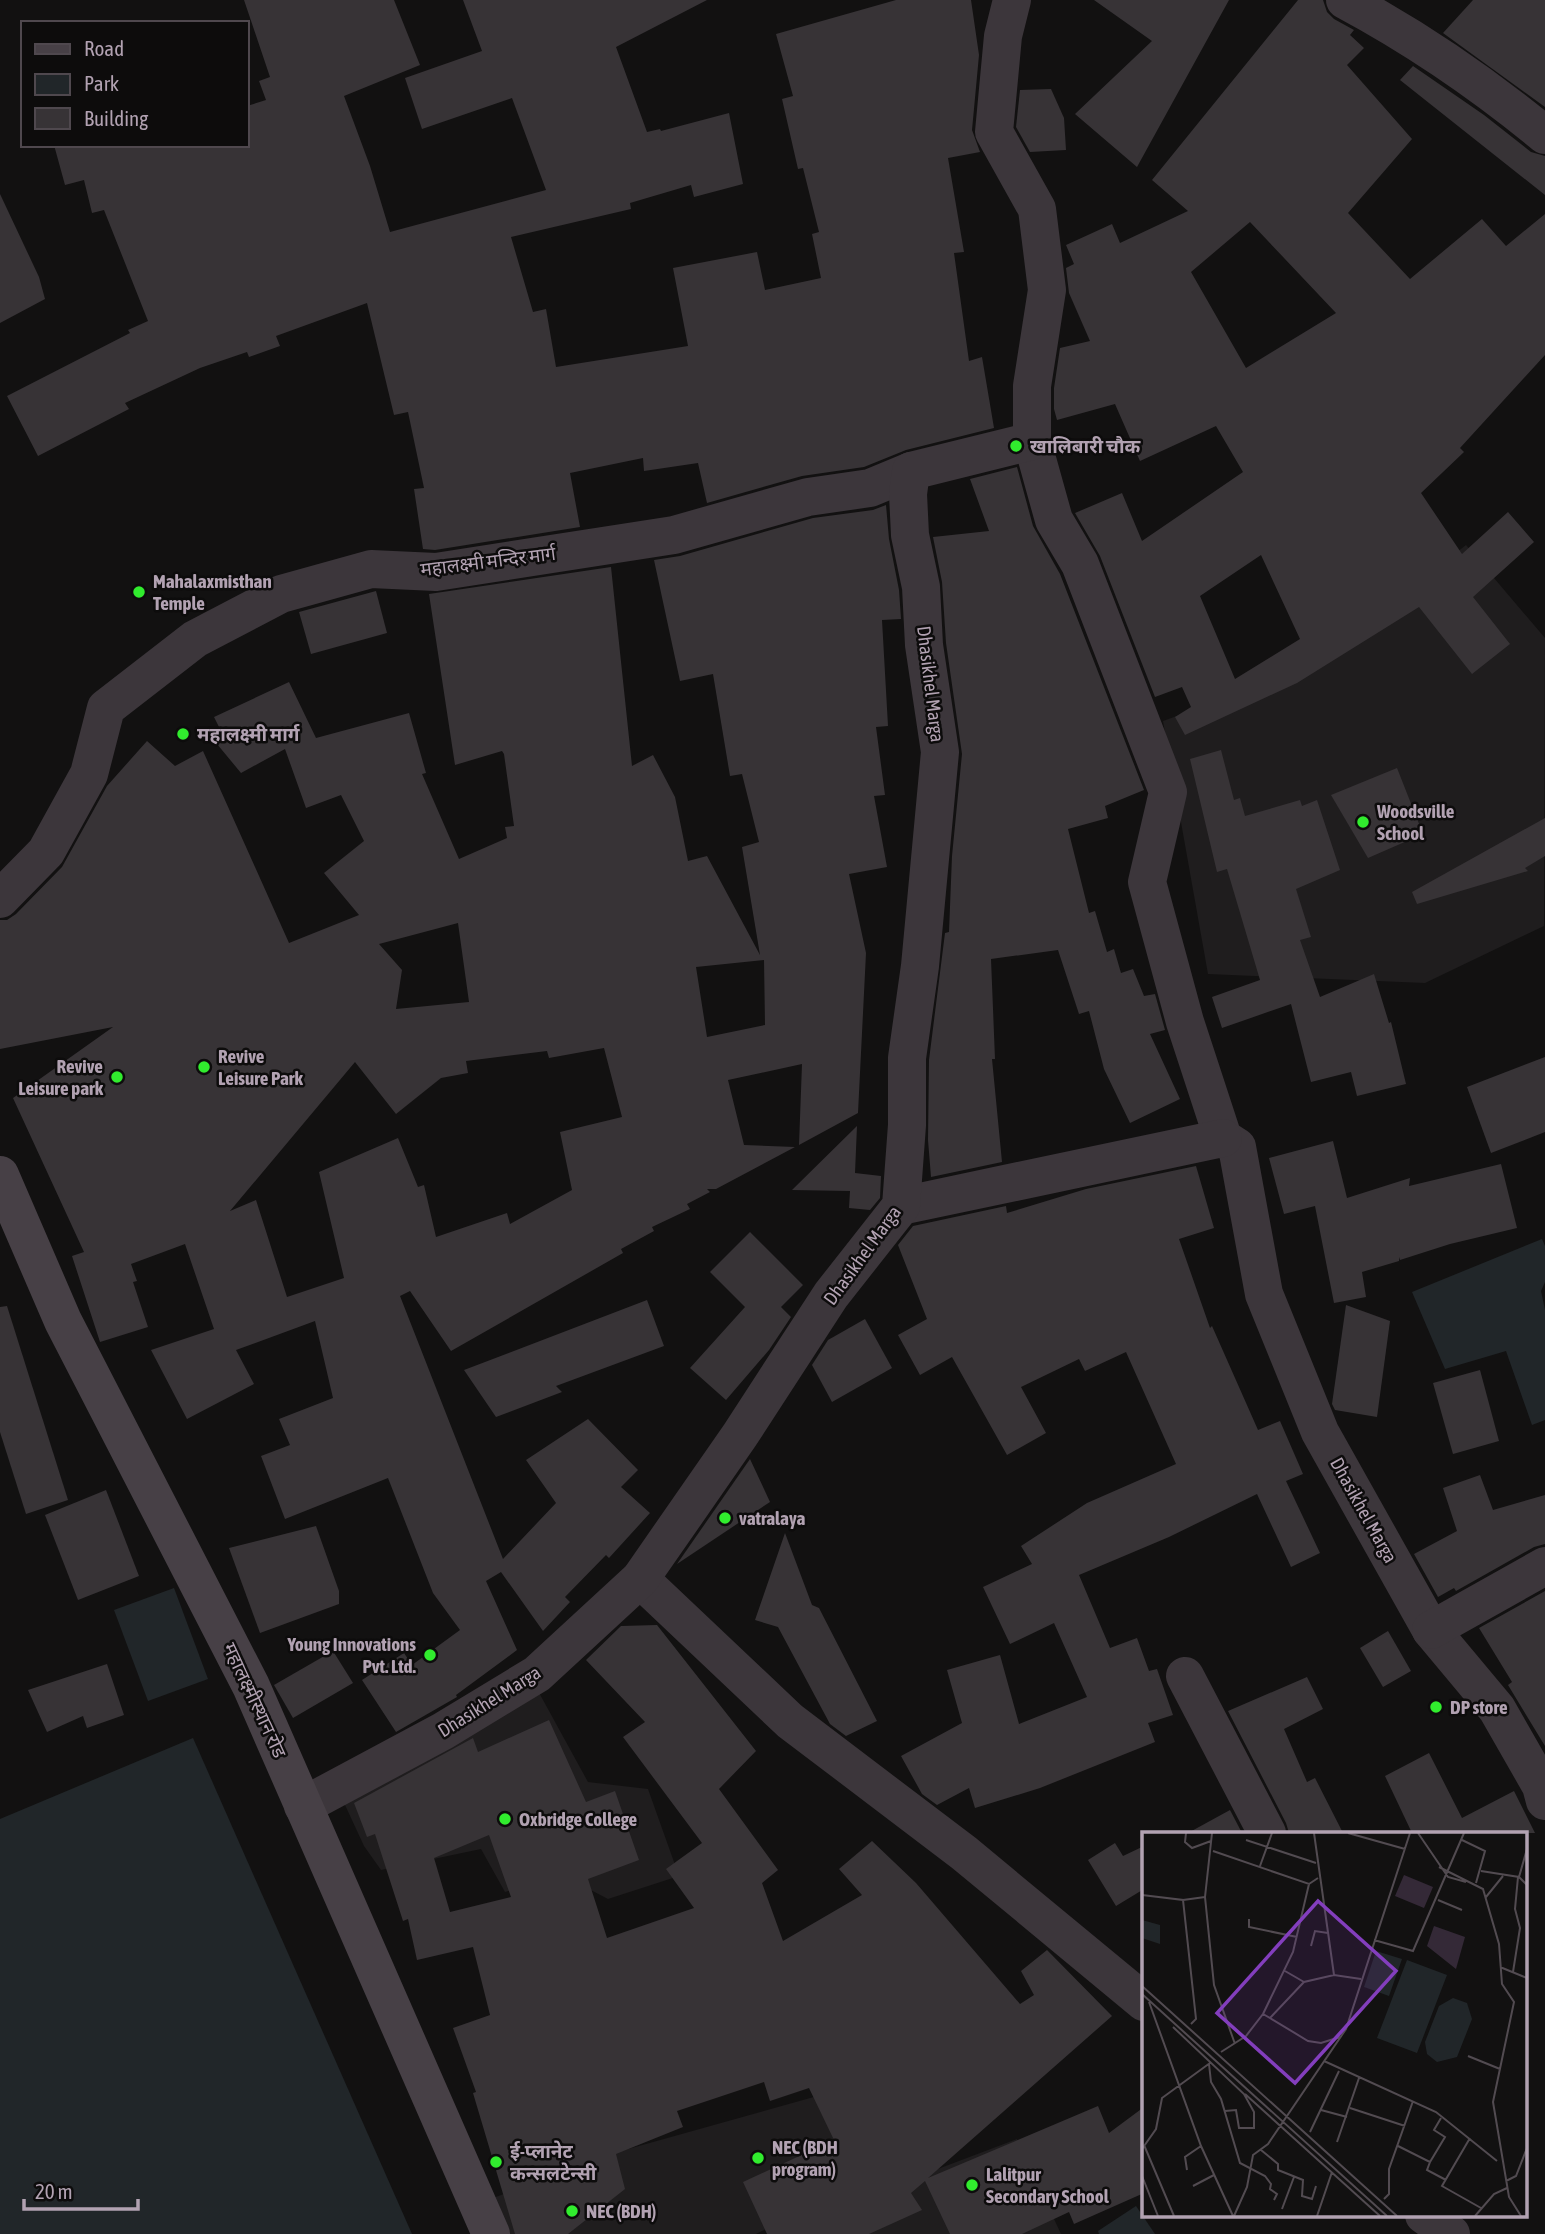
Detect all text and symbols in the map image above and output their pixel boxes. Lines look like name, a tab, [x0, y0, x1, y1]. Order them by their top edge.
legend	[21, 21, 248, 147]
text: Road	[84, 36, 124, 60]
text: Park	[84, 71, 119, 95]
text: Building	[84, 106, 148, 130]
place label: खालिबारी चौक	[1030, 435, 1142, 457]
marker: खालिबारी चौक	[1008, 438, 1024, 454]
street label: महालक्ष्मी मन्दिर मार्ग	[419, 542, 558, 580]
place label: Mahalaxmisthan Temple	[153, 570, 272, 614]
marker: Mahalaxmisthan Temple	[131, 584, 147, 600]
street label: Dhasikhel Marga	[913, 625, 949, 743]
place label: महालक्ष्मी मार्ग	[197, 723, 301, 745]
marker: महालक्ष्मी मार्ग	[175, 726, 191, 742]
place label: Woodsville School	[1376, 800, 1455, 844]
marker: Woodsville School	[1355, 814, 1371, 830]
place label: Revive Leisure Park	[218, 1045, 303, 1089]
place label: Revive Leisure park	[18, 1055, 104, 1099]
marker: Revive Leisure Park	[196, 1059, 212, 1075]
marker: Revive Leisure park	[109, 1069, 125, 1085]
street label: Dhasikhel Marga	[819, 1201, 905, 1309]
street label: Dhasikhel Marga	[1326, 1454, 1402, 1566]
place label: vatralaya	[739, 1507, 806, 1529]
marker: vatralaya	[717, 1510, 733, 1526]
place label: Young Innovations Pvt. Ltd.	[286, 1633, 417, 1677]
street label: महालक्ष्मीस्थान रोड	[219, 1639, 292, 1762]
marker: Young Innovations Pvt. Ltd.	[422, 1647, 438, 1663]
street label: Dhasikhel Marga	[434, 1661, 544, 1741]
place label: DP store	[1450, 1696, 1508, 1718]
marker: DP store	[1428, 1699, 1444, 1715]
place label: Oxbridge College	[519, 1808, 638, 1830]
marker: Oxbridge College	[497, 1811, 513, 1827]
inset map	[1142, 1832, 1528, 2216]
place label: NEC (BDH program)	[772, 2136, 838, 2180]
place label: ई-प्लानेट कन्सलटेन्सी	[510, 2140, 597, 2184]
marker: NEC (BDH program)	[750, 2150, 766, 2166]
marker: ई-प्लानेट कन्सलटेन्सी	[488, 2154, 504, 2170]
place label: Lalitpur Secondary School	[986, 2163, 1110, 2207]
scale bar	[24, 2168, 138, 2212]
marker: Lalitpur Secondary School	[964, 2177, 980, 2193]
text: 20 m	[35, 2179, 73, 2203]
place label: NEC (BDH)	[586, 2200, 656, 2222]
marker: NEC (BDH)	[564, 2203, 580, 2219]

